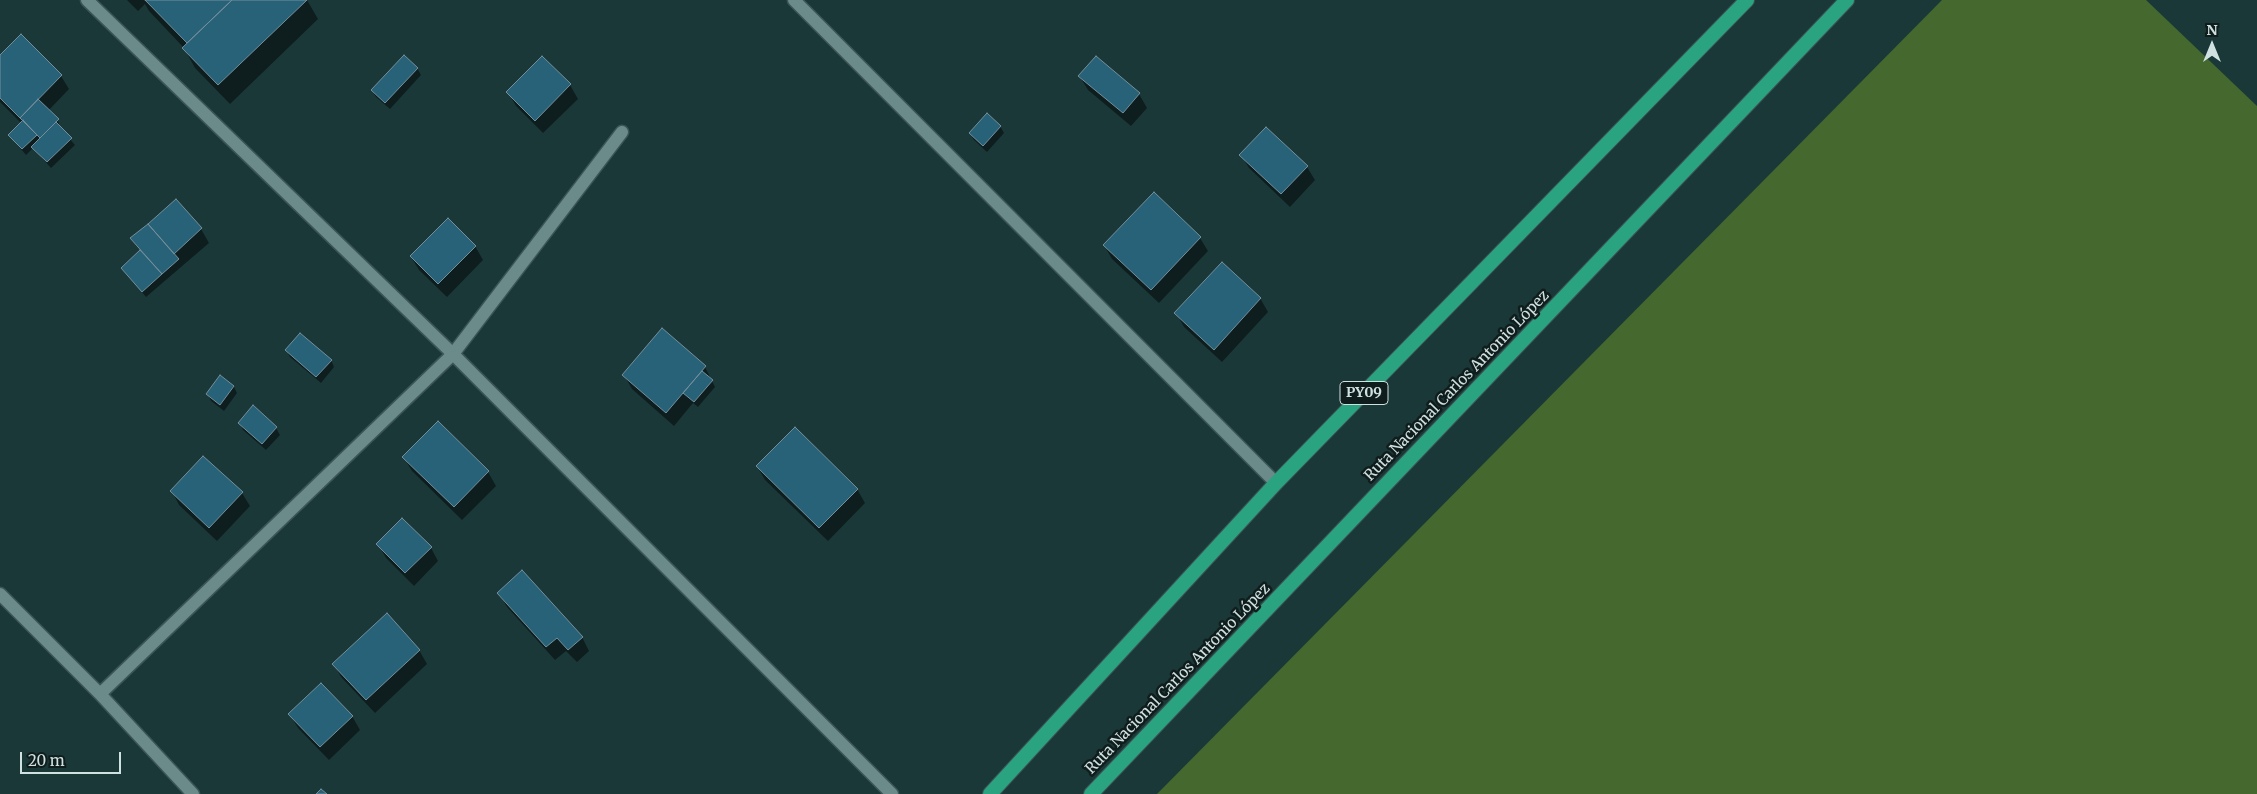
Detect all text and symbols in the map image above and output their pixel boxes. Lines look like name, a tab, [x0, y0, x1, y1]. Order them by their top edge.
north arrow	[2187, 20, 2237, 70]
text: N	[2206, 21, 2218, 39]
street label: Ruta Nacional Carlos Antonio López	[1361, 287, 1553, 485]
road number: PY09	[1340, 382, 1388, 404]
street label: Ruta Nacional Carlos Antonio López	[1082, 580, 1274, 778]
scale bar	[22, 742, 124, 774]
text: 20 m	[28, 751, 65, 770]

